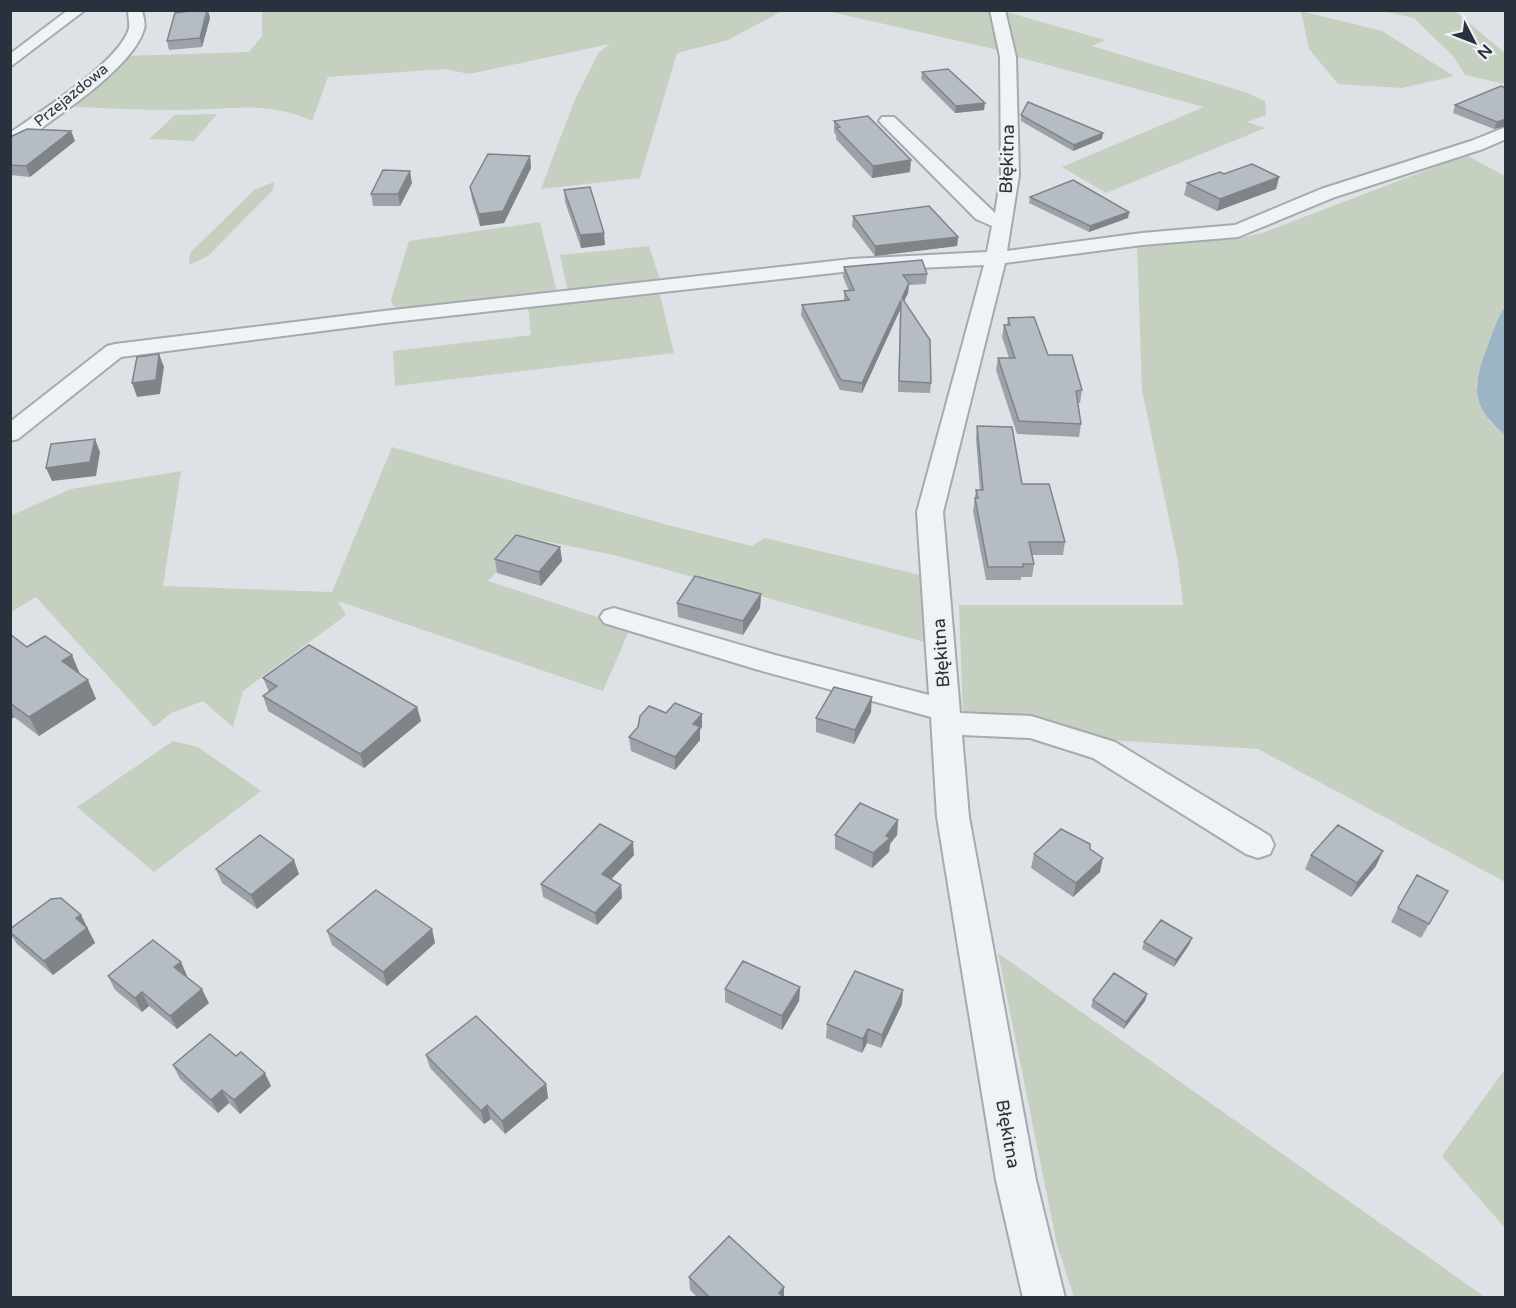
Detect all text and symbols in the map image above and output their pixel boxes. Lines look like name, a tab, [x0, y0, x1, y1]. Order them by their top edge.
north arrow	[1444, 12, 1504, 72]
text: N	[1473, 40, 1496, 63]
street label: Przejazdowa	[30, 60, 112, 130]
street label: Błękitna	[995, 124, 1019, 194]
street label: Błękitna	[928, 618, 954, 688]
street label: Błękitna	[991, 1098, 1025, 1170]

